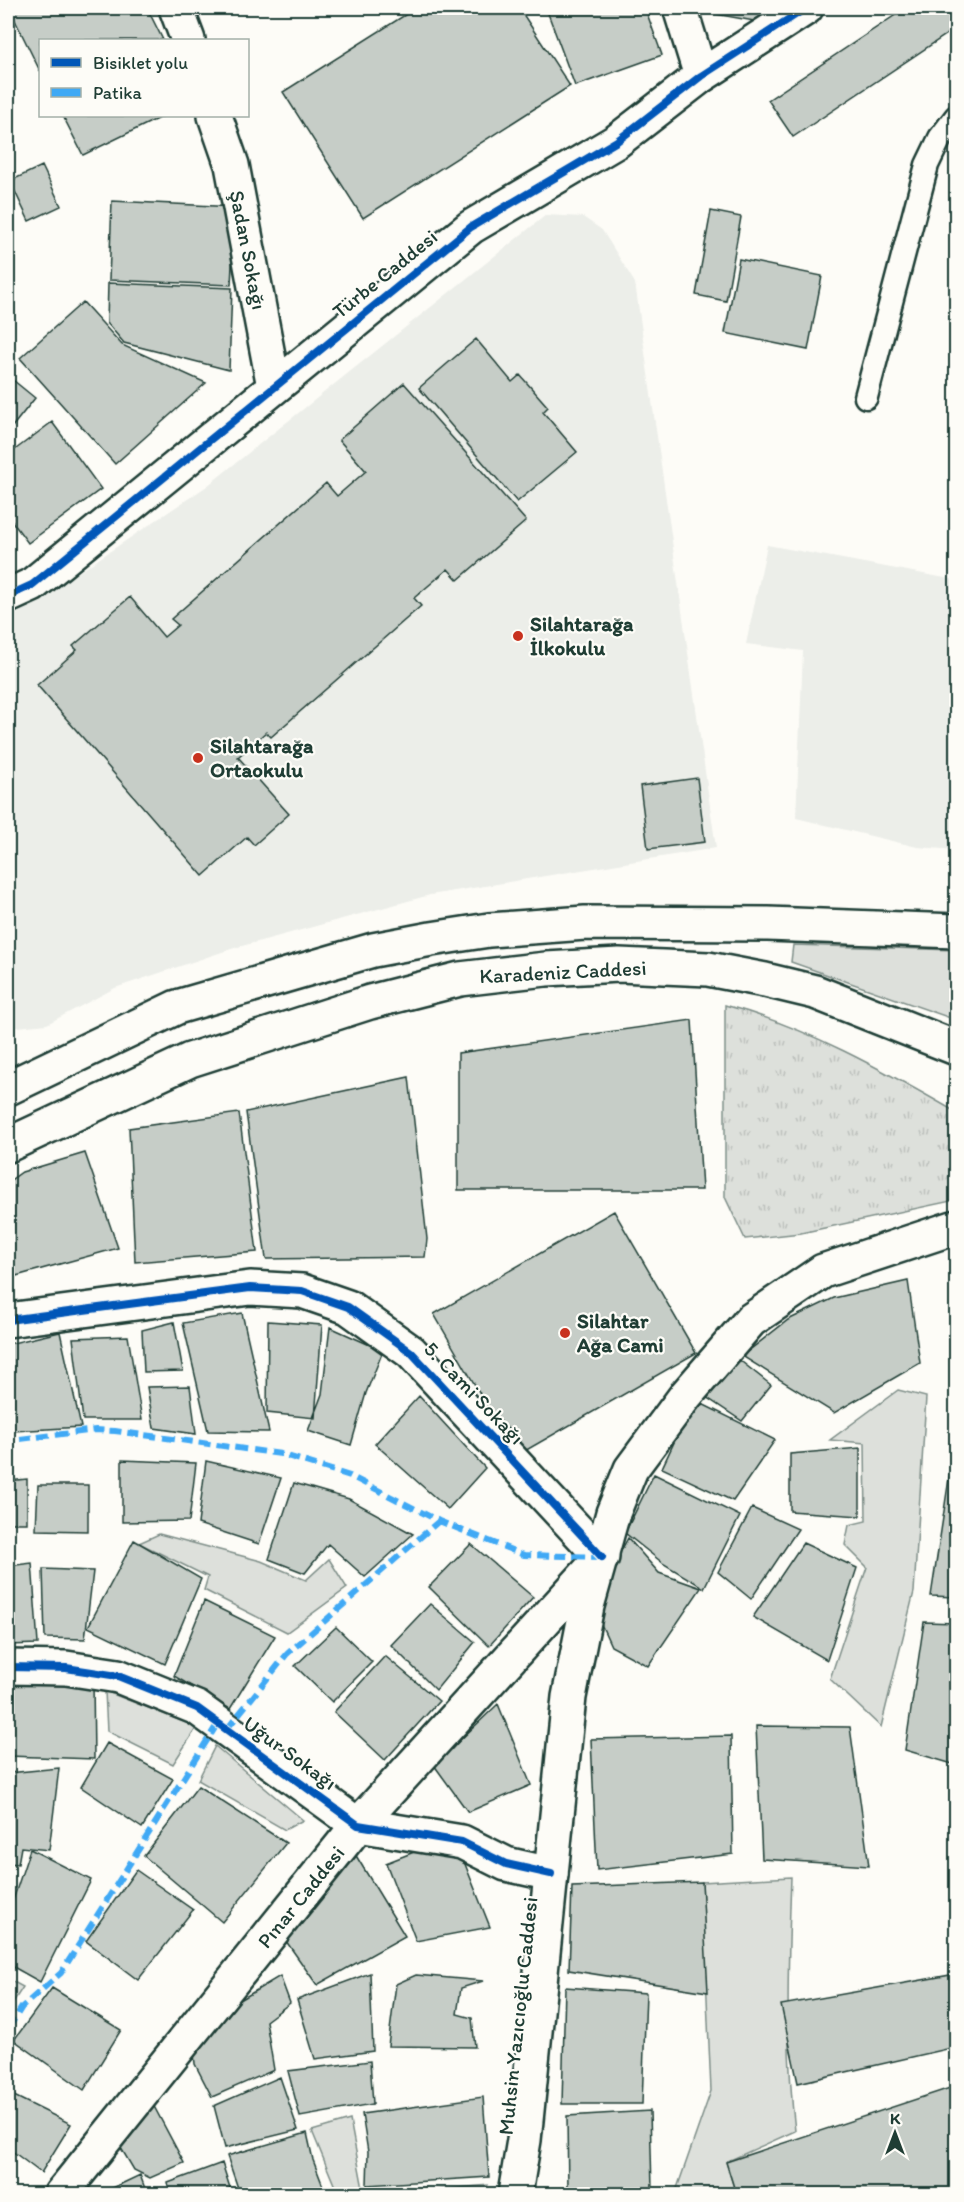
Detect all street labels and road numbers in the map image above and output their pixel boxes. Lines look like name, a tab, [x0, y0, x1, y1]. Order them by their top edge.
street label: Şadan Sokağı	[225, 188, 272, 312]
street label: Türbe Caddesi	[327, 224, 442, 323]
street label: Karadeniz Caddesi	[479, 955, 647, 988]
street label: 5. Cami Sokağı	[419, 1336, 530, 1449]
street label: Uğur Sokağı	[239, 1710, 342, 1795]
street label: Pınar Caddesi	[252, 1840, 350, 1953]
street label: Muhsin Yazıcıoğlu Caddesi	[493, 1896, 542, 2136]

